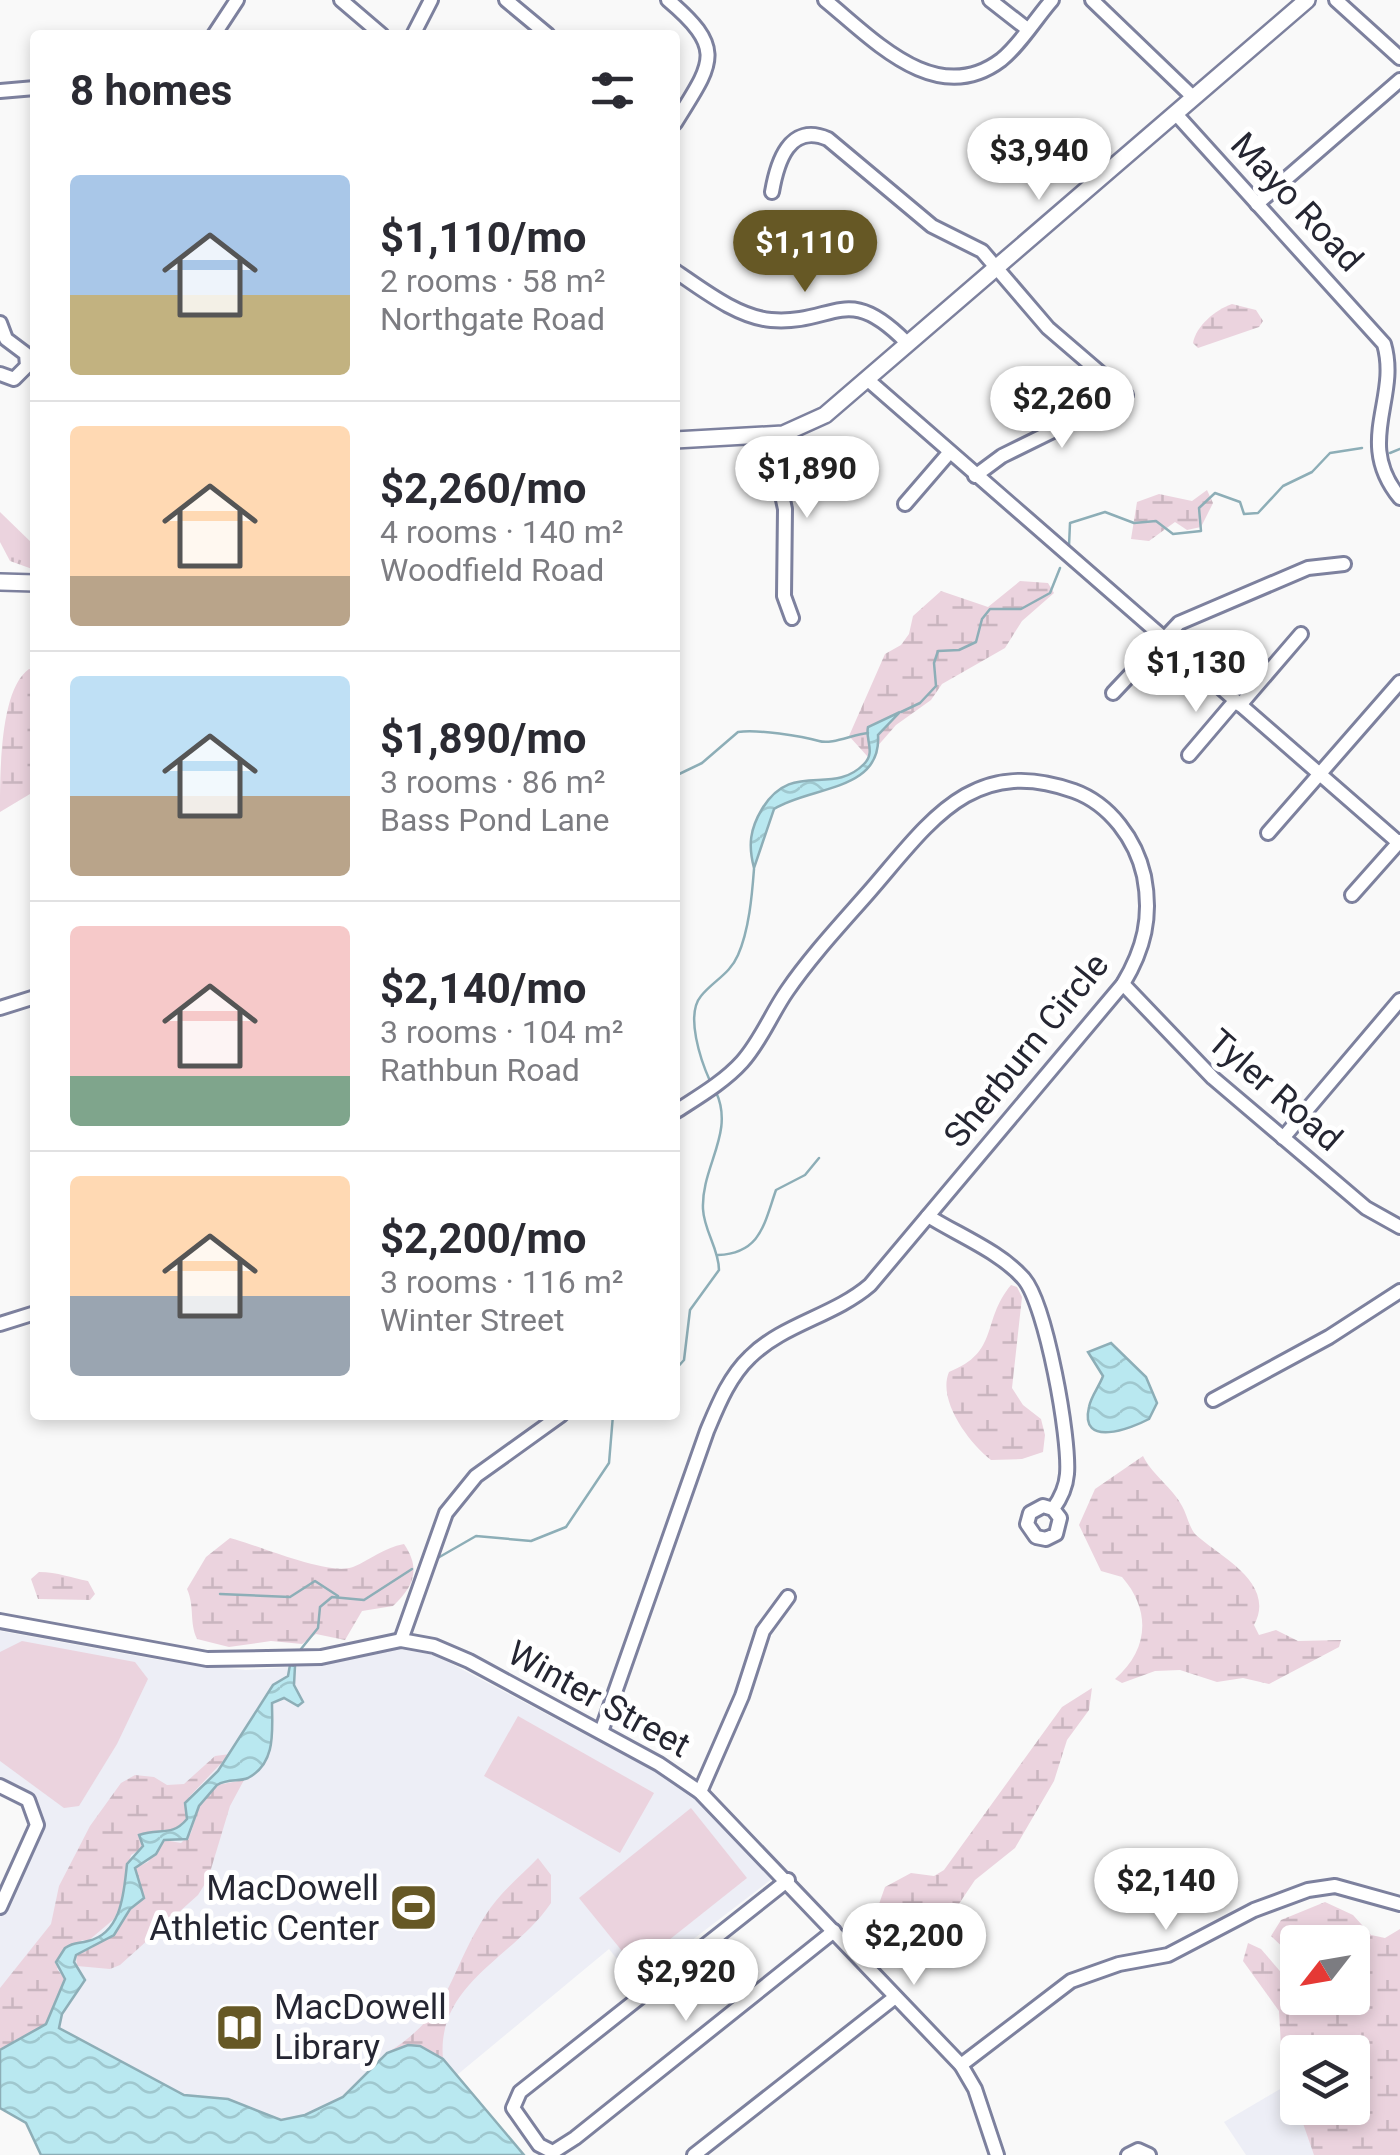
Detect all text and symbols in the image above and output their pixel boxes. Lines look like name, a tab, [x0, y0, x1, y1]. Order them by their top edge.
icon: filters	[585, 63, 640, 118]
text: 8 homes	[70, 66, 232, 115]
pin: $3,940	[958, 118, 1120, 203]
street label: Mayo Road	[1222, 125, 1371, 280]
text: $3,940	[989, 131, 1089, 169]
pin: $1,110	[724, 210, 886, 295]
text: $1,110/mo	[380, 213, 587, 262]
icon: home	[150, 215, 270, 335]
text: $1,110	[755, 223, 855, 261]
text: 2 rooms · 58 m²	[380, 262, 605, 300]
text: Northgate Road	[380, 300, 605, 338]
pin: $2,260	[981, 366, 1143, 451]
text: $2,260	[1012, 379, 1112, 417]
pin: $1,890	[726, 436, 888, 521]
text: $1,890	[757, 449, 857, 487]
text: $2,260/mo	[380, 464, 587, 513]
icon: home	[150, 466, 270, 586]
text: 4 rooms · 140 m²	[380, 513, 623, 551]
text: Woodfield Road	[380, 551, 604, 589]
pin: $1,130	[1115, 630, 1277, 715]
text: $1,130	[1146, 643, 1246, 681]
text: $1,890/mo	[380, 714, 587, 763]
icon: home	[150, 716, 270, 836]
text: 3 rooms · 86 m²	[380, 763, 605, 801]
text: Bass Pond Lane	[380, 801, 609, 839]
street label: Sherburn Circle	[936, 945, 1117, 1156]
text: $2,140/mo	[380, 964, 587, 1013]
icon: home	[150, 966, 270, 1086]
text: 3 rooms · 104 m²	[380, 1013, 623, 1051]
street label: Tyler Road	[1199, 1021, 1350, 1160]
text: Rathbun Road	[380, 1051, 580, 1089]
text: $2,200/mo	[380, 1214, 587, 1263]
icon: home	[150, 1216, 270, 1336]
text: 3 rooms · 116 m²	[380, 1263, 623, 1301]
text: Winter Street	[380, 1301, 564, 1339]
street label: Winter Street	[501, 1633, 697, 1766]
pin: $2,140	[1085, 1848, 1247, 1933]
text: $2,140	[1116, 1861, 1216, 1899]
place label: MacDowell Athletic Center	[149, 1868, 379, 1949]
sports icon: MacDowell Athletic Center	[388, 1882, 440, 1934]
pin: $2,200	[833, 1903, 995, 1988]
text: $2,200	[864, 1916, 964, 1954]
north arrow	[1280, 1925, 1370, 2015]
map controls	[1280, 1925, 1370, 2125]
pin: $2,920	[605, 1939, 767, 2024]
text: $2,920	[636, 1952, 736, 1990]
place label: MacDowell Library	[274, 1987, 447, 2068]
library icon: MacDowell Library	[213, 2001, 265, 2053]
button: layers	[1280, 2035, 1370, 2125]

